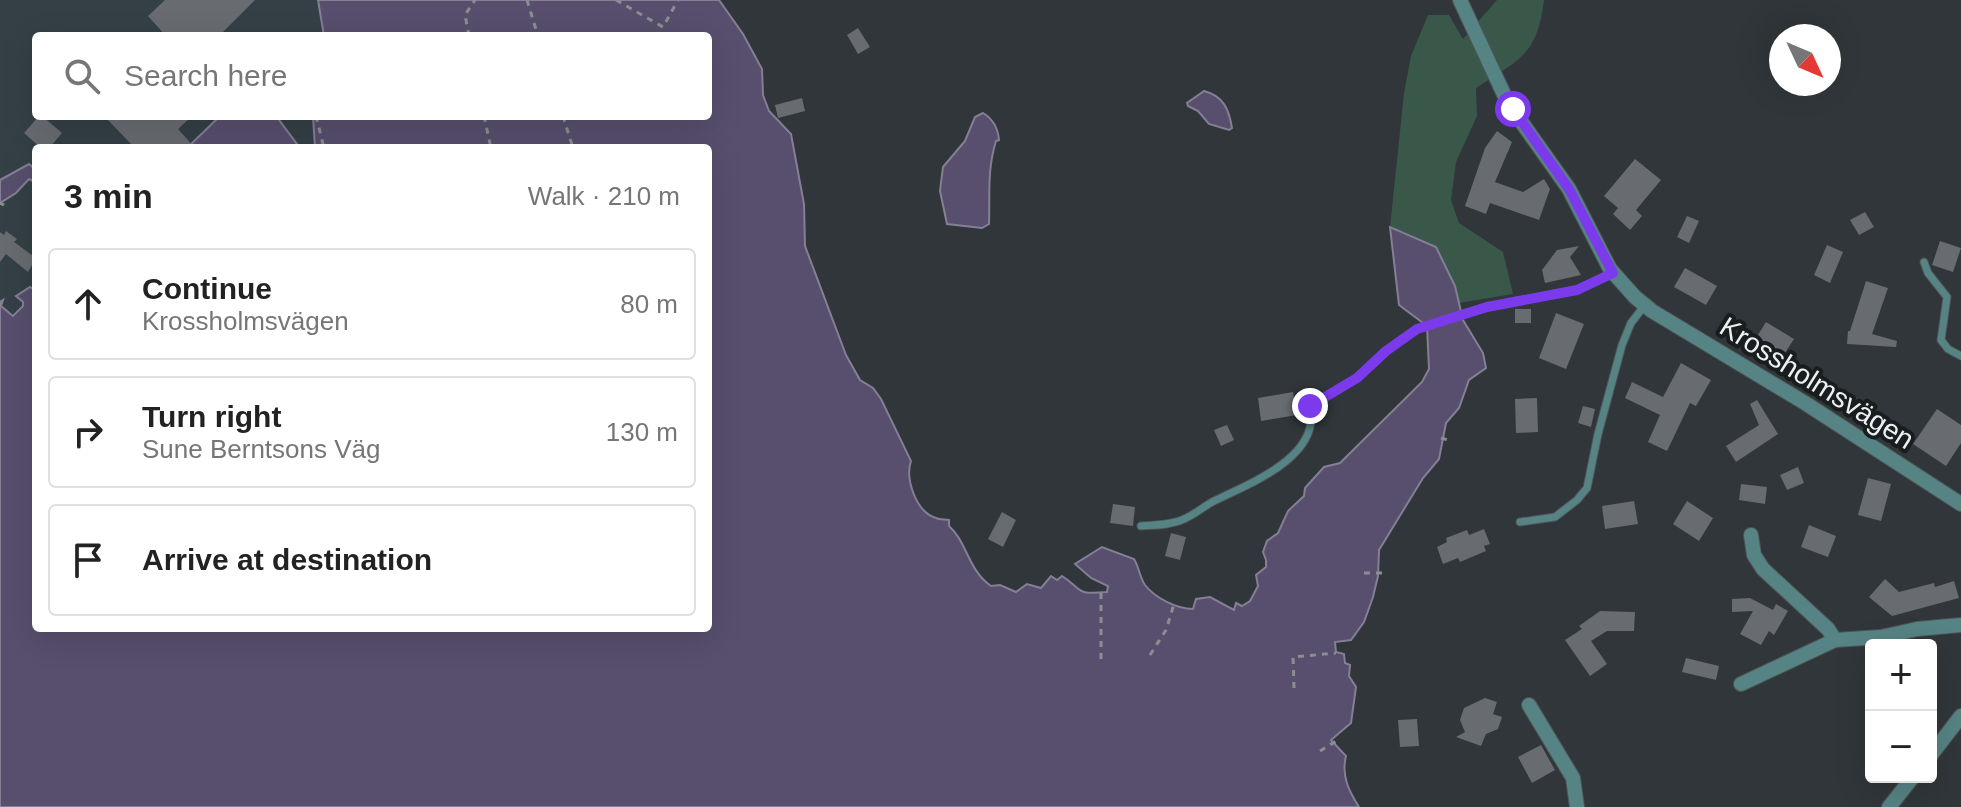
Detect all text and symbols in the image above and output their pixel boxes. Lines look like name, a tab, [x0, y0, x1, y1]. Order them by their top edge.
north arrow	[1769, 24, 1841, 96]
search box	[32, 32, 712, 120]
icon: search	[60, 54, 104, 98]
text: Search here	[124, 59, 287, 92]
route start	[1495, 91, 1531, 127]
text: 3 min	[64, 177, 153, 215]
text: Walk · 210 m	[528, 181, 680, 211]
text: Continue	[142, 272, 272, 305]
icon: ahead	[66, 282, 110, 326]
text: 80 m	[620, 289, 678, 319]
text: Krossholmsvägen	[142, 306, 349, 336]
street label: Krossholmsvägen	[1714, 311, 1920, 455]
route end	[1292, 388, 1328, 424]
text: Turn right	[142, 400, 281, 433]
icon: right	[66, 410, 110, 454]
text: 130 m	[606, 417, 678, 447]
text: Sune Berntsons Väg	[142, 434, 381, 464]
icon: arrive	[66, 538, 110, 582]
text: Arrive at destination	[142, 543, 432, 576]
map controls	[1865, 639, 1937, 783]
button: +	[1865, 639, 1937, 711]
button: −	[1865, 711, 1937, 783]

